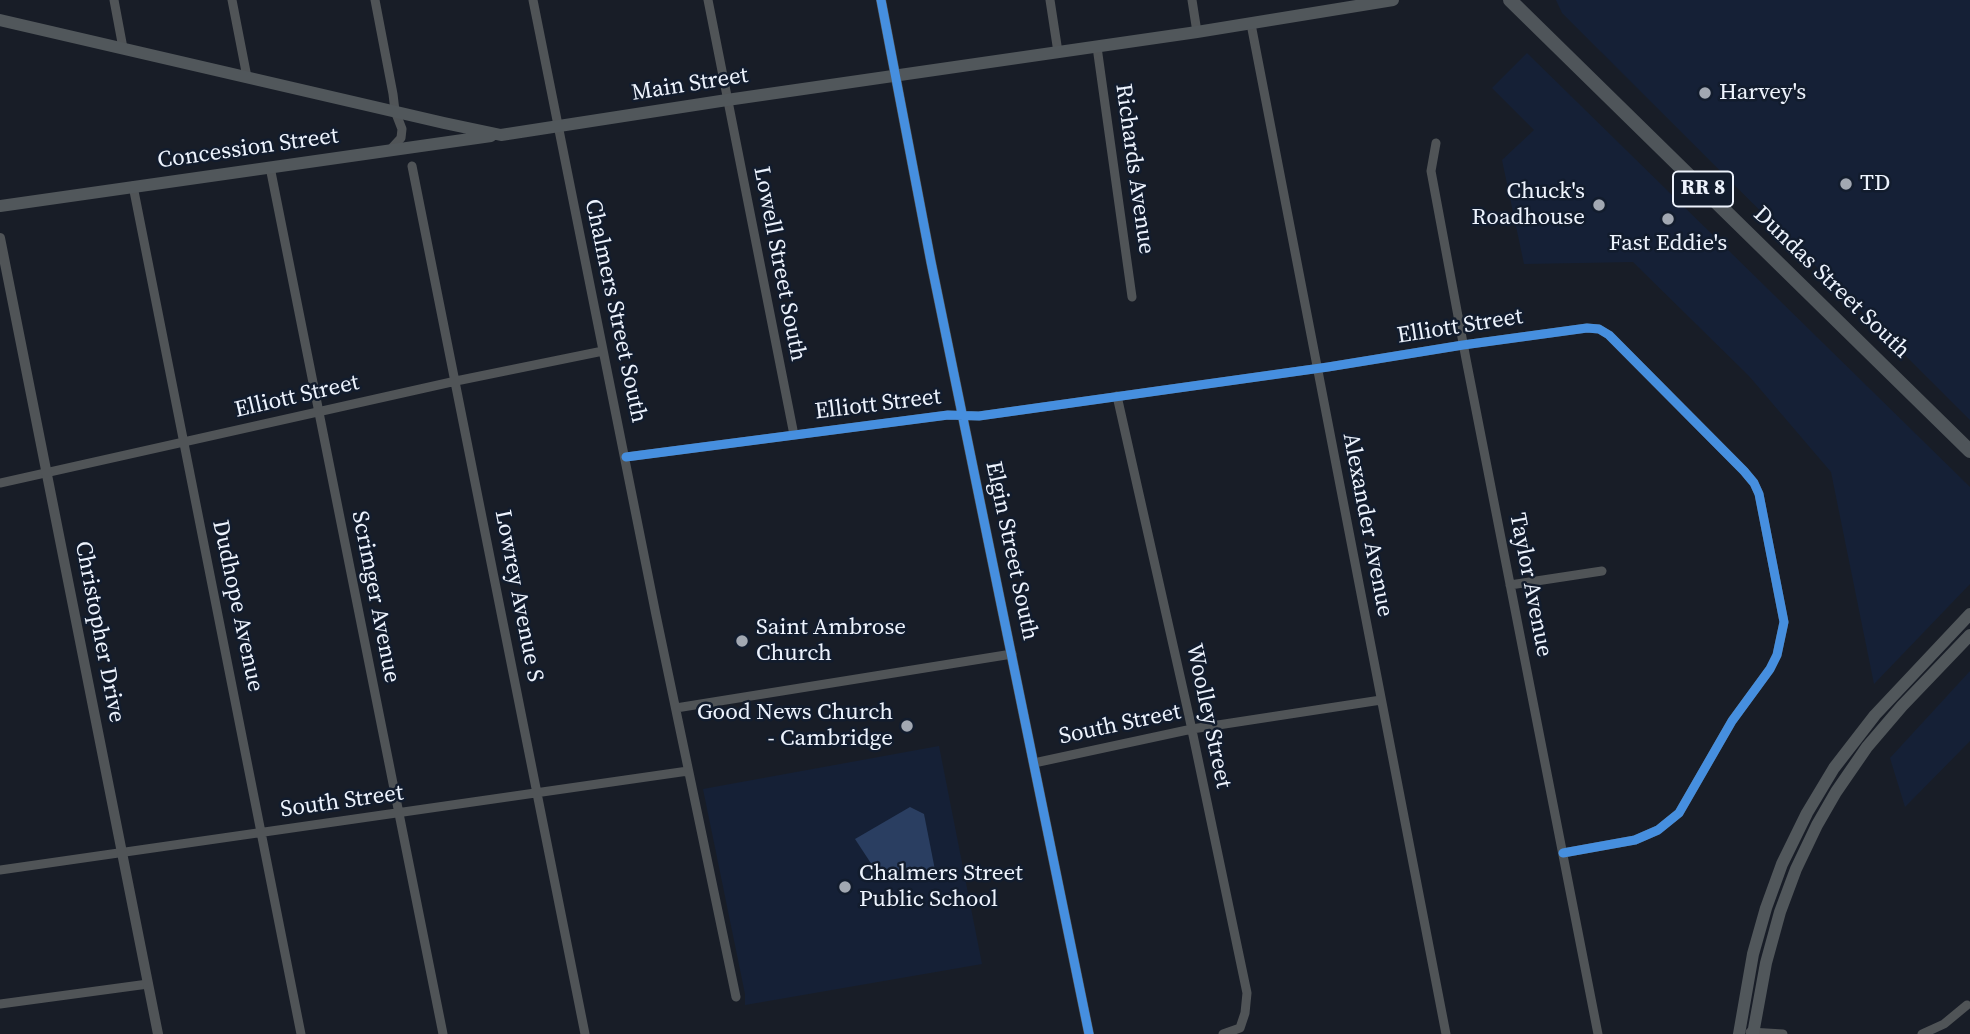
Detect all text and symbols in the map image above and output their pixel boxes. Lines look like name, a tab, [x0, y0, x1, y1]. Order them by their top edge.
street label: Main Street	[630, 62, 750, 108]
place label: Harvey's	[1719, 79, 1806, 107]
street label: Richards Avenue	[1108, 82, 1160, 256]
marker: Harvey's	[1697, 85, 1713, 101]
street label: Concession Street	[156, 123, 340, 175]
street label: Lowell Street South	[747, 164, 811, 364]
place label: TD	[1860, 170, 1890, 198]
road number: RR 8	[1673, 172, 1733, 206]
marker: TD	[1838, 176, 1854, 192]
place label: Chuck's Roadhouse	[1472, 178, 1585, 232]
street label: Chalmers Street South	[578, 197, 652, 425]
marker: Chuck's Roadhouse	[1591, 197, 1607, 213]
street label: Dundas Street South	[1747, 201, 1915, 365]
marker: Fast Eddie's	[1660, 211, 1676, 227]
place label: Fast Eddie's	[1609, 230, 1727, 258]
street label: Elliott Street	[1395, 303, 1525, 351]
street label: Elliott Street	[232, 369, 362, 425]
street label: Elliott Street	[813, 384, 943, 426]
street label: Alexander Avenue	[1336, 431, 1398, 619]
street label: Elgin Street South	[979, 459, 1043, 643]
street label: Lowrey Avenue S	[488, 508, 548, 684]
street label: Scrimger Avenue	[345, 509, 405, 685]
street label: Taylor Avenue	[1503, 511, 1557, 659]
street label: Dudhope Avenue	[205, 518, 269, 694]
street label: Christopher Drive	[68, 539, 130, 725]
place label: Saint Ambrose Church	[756, 614, 906, 668]
marker: Saint Ambrose Church	[734, 633, 750, 649]
street label: Woolley Street	[1179, 641, 1237, 791]
place label: Good News Church - Cambridge	[697, 699, 893, 753]
street label: South Street	[1057, 699, 1183, 751]
marker: Good News Church - Cambridge	[899, 718, 915, 734]
street label: South Street	[279, 780, 405, 824]
place label: Chalmers Street Public School	[859, 860, 1023, 914]
marker: Chalmers Street Public School	[837, 879, 853, 895]

